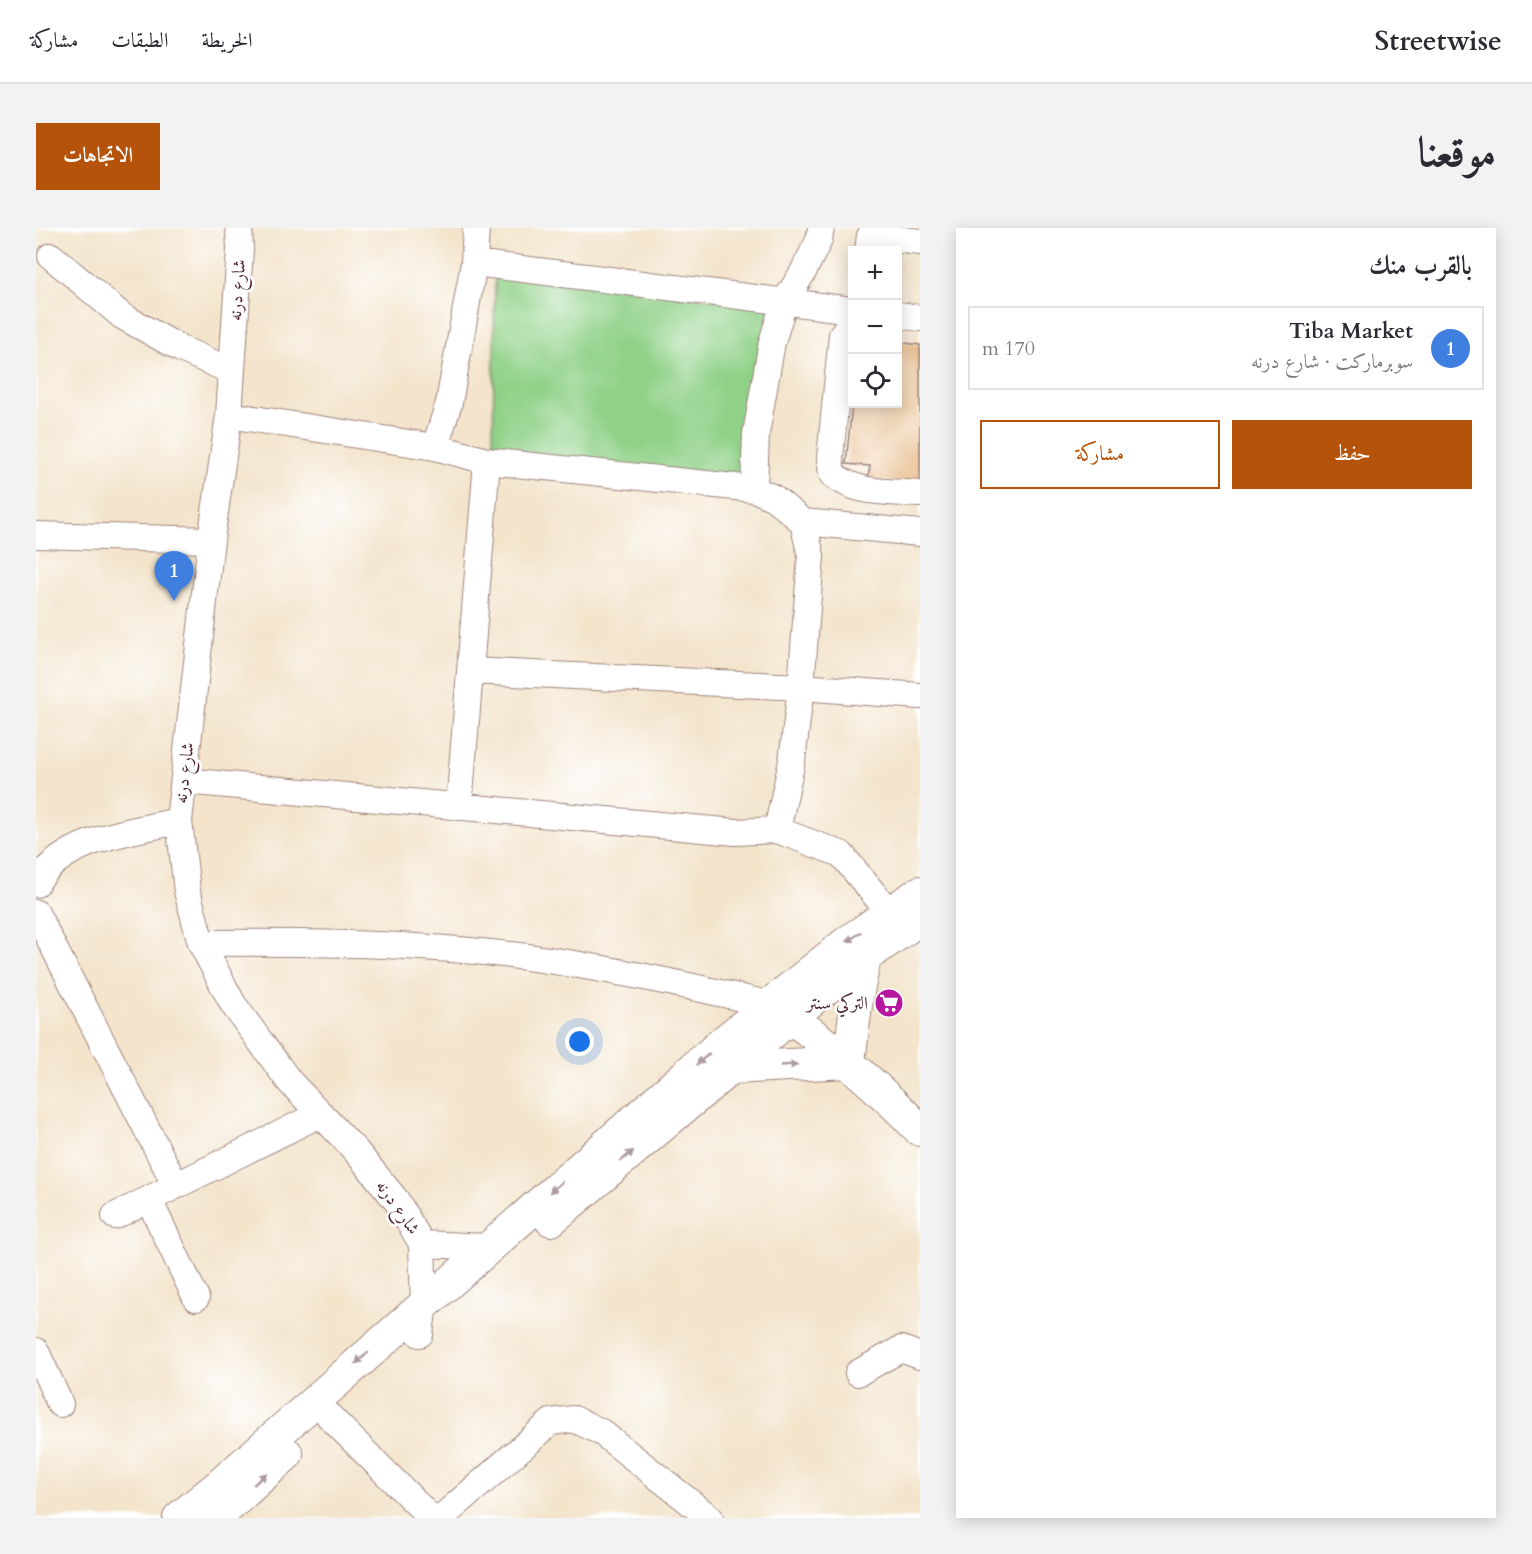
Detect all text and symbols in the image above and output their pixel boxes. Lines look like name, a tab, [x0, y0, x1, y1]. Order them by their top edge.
text: Streetwise	[1374, 22, 1502, 60]
text: مشاركة	[30, 26, 78, 55]
text: الطبقات	[111, 26, 168, 55]
text: الخريطة	[201, 26, 253, 55]
button: الاتجاهات	[36, 123, 160, 190]
text: موقعنا	[1418, 124, 1496, 181]
map controls	[848, 246, 902, 408]
button: +	[848, 246, 902, 300]
text: بالقرب منك	[1369, 248, 1472, 283]
street label: شارع درنه	[223, 258, 254, 322]
button: −	[848, 300, 902, 354]
text: Tiba Market	[1289, 316, 1413, 346]
text: 170 m	[982, 335, 1035, 362]
text: 1	[1445, 335, 1456, 362]
text: سوبرماركت · شارع درنه	[1251, 348, 1413, 375]
button: locate	[848, 354, 902, 408]
button: مشاركة	[980, 420, 1220, 489]
button: حفظ	[1232, 420, 1472, 489]
pin: 1	[154, 552, 194, 601]
street label: شارع درنه	[168, 741, 203, 805]
one-way arrow	[847, 930, 862, 942]
supermarket icon: التركي سنتر	[873, 987, 905, 1019]
place label: التركي سنتر	[805, 991, 868, 1018]
your location	[565, 1027, 594, 1056]
one-way arrow	[696, 1052, 711, 1065]
one-way arrow	[779, 1061, 798, 1070]
one-way arrow	[619, 1150, 634, 1163]
street label: شارع درنه	[368, 1175, 425, 1241]
one-way arrow	[548, 1181, 564, 1194]
one-way arrow	[355, 1351, 370, 1364]
one-way arrow	[252, 1472, 267, 1486]

